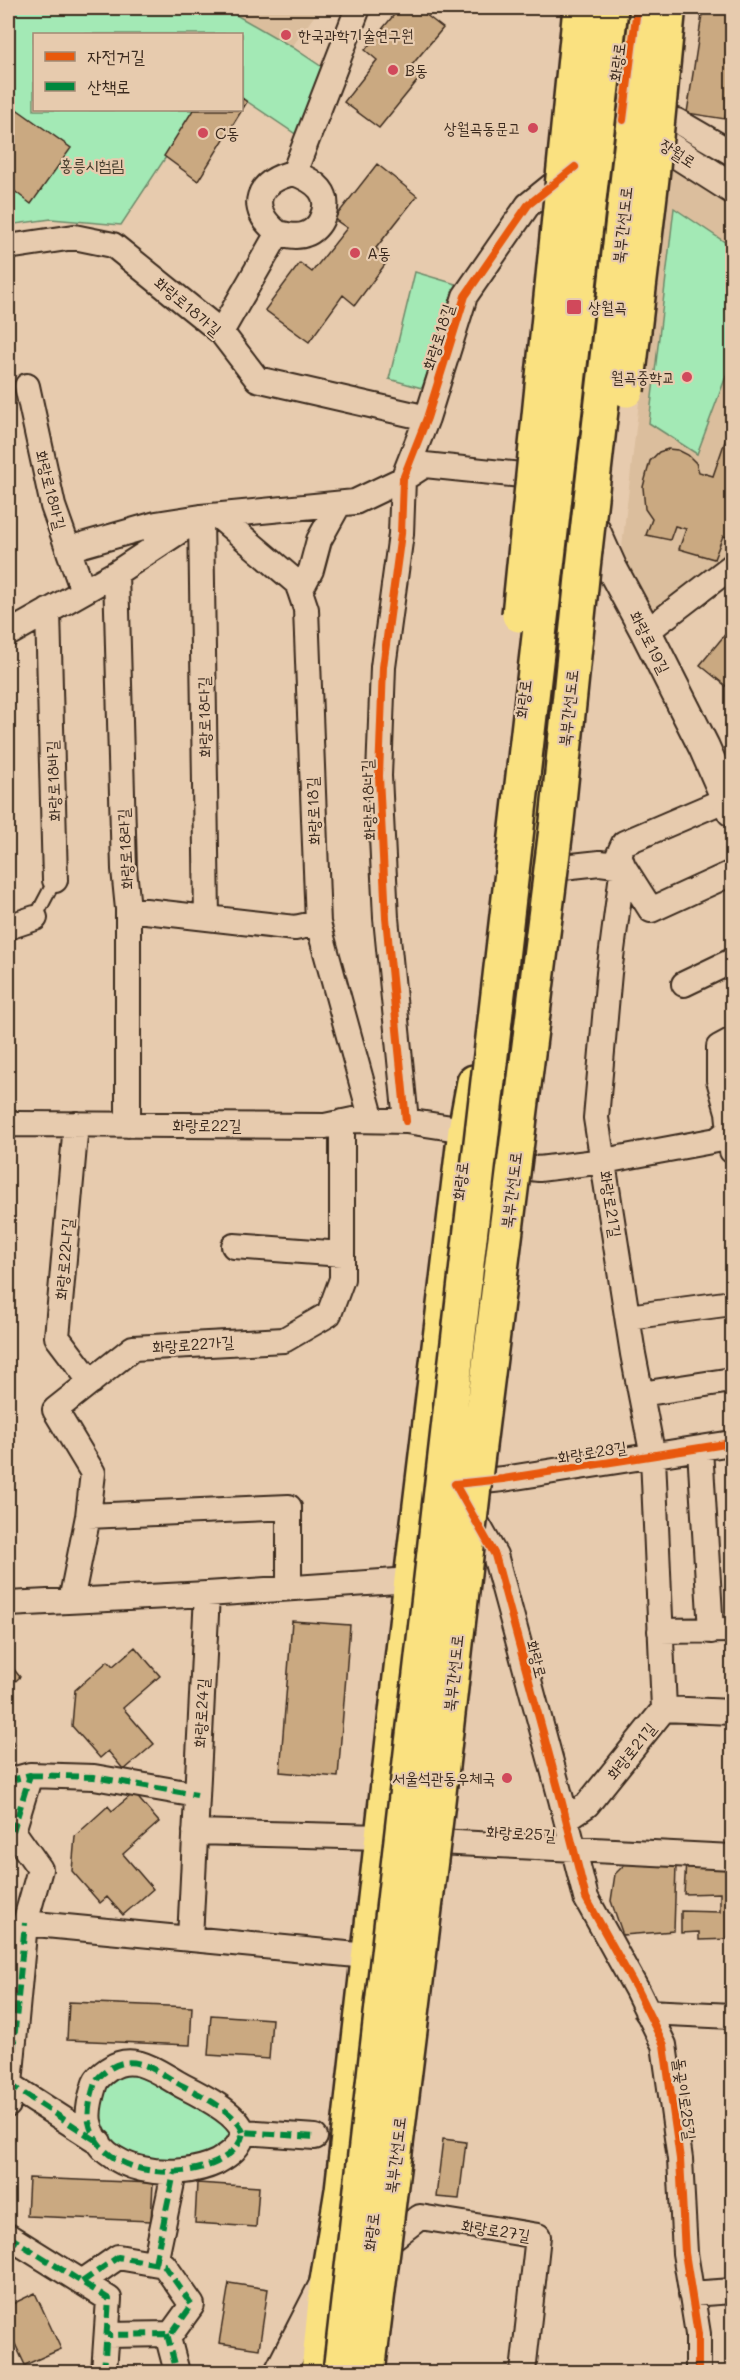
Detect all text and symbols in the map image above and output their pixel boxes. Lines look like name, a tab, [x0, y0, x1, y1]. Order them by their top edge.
place label: 한국과학기술연구원	[298, 24, 414, 45]
marker: 한국과학기술연구원	[279, 28, 293, 42]
legend	[33, 33, 243, 111]
street label: 화랑로	[604, 41, 629, 82]
text: 자전거길	[87, 44, 145, 68]
place label: B동	[405, 59, 428, 80]
marker: B동	[386, 63, 400, 77]
text: 산책로	[87, 74, 130, 98]
place label: 상월곡동문고	[444, 117, 521, 138]
marker: 상월곡동문고	[526, 121, 540, 135]
place label: C동	[215, 122, 239, 143]
marker: C동	[196, 126, 210, 140]
street label: 장월로	[656, 133, 700, 172]
park label: 홍릉시험림	[60, 154, 124, 175]
street label: 북부간선도로	[607, 185, 636, 264]
place label: A동	[367, 242, 391, 263]
marker: A동	[348, 246, 362, 260]
street label: 화랑로18가길	[150, 271, 226, 340]
place label: 상월곡	[588, 296, 627, 317]
marker: 상월곡	[565, 298, 583, 316]
street label: 화랑로18길	[417, 301, 458, 373]
place label: 월곡중학교	[611, 366, 675, 387]
marker: 월곡중학교	[680, 370, 694, 384]
street label: 화랑로18마길	[31, 448, 72, 532]
street label: 화랑로19길	[626, 607, 675, 677]
street label: 북부간선도로	[553, 668, 582, 747]
street label: 화랑로18다길	[192, 676, 215, 758]
street label: 화랑로	[510, 678, 535, 719]
street label: 화랑로18바길	[41, 740, 64, 822]
street label: 화랑로18나길	[356, 759, 379, 841]
street label: 화랑로18길	[301, 776, 324, 846]
street label: 화랑로18라길	[112, 808, 137, 890]
street label: 화랑로22길	[172, 1114, 242, 1135]
street label: 북부간선도로	[495, 1150, 526, 1230]
street label: 화랑로	[447, 1161, 472, 1201]
street label: 화랑로21길	[596, 1169, 627, 1239]
street label: 화랑로22나길	[49, 1217, 78, 1301]
street label: 화랑로22가길	[151, 1330, 235, 1357]
street label: 화랑로23길	[556, 1436, 628, 1467]
street label: 북부간선도로	[438, 1633, 467, 1712]
street label: 화랑로	[522, 1637, 553, 1680]
street label: 화랑로24길	[188, 1677, 213, 1748]
street label: 화랑로21길	[601, 1718, 660, 1784]
place label: 서울석관동우체국	[392, 1767, 495, 1788]
marker: 서울석관동우체국	[500, 1771, 514, 1785]
street label: 화랑로25길	[486, 1820, 557, 1845]
street label: 돌곶이로25길	[669, 2057, 702, 2141]
street label: 북부간선도로	[379, 2115, 410, 2195]
street label: 화랑로	[358, 2212, 383, 2252]
street label: 화랑로27길	[460, 2214, 532, 2245]

